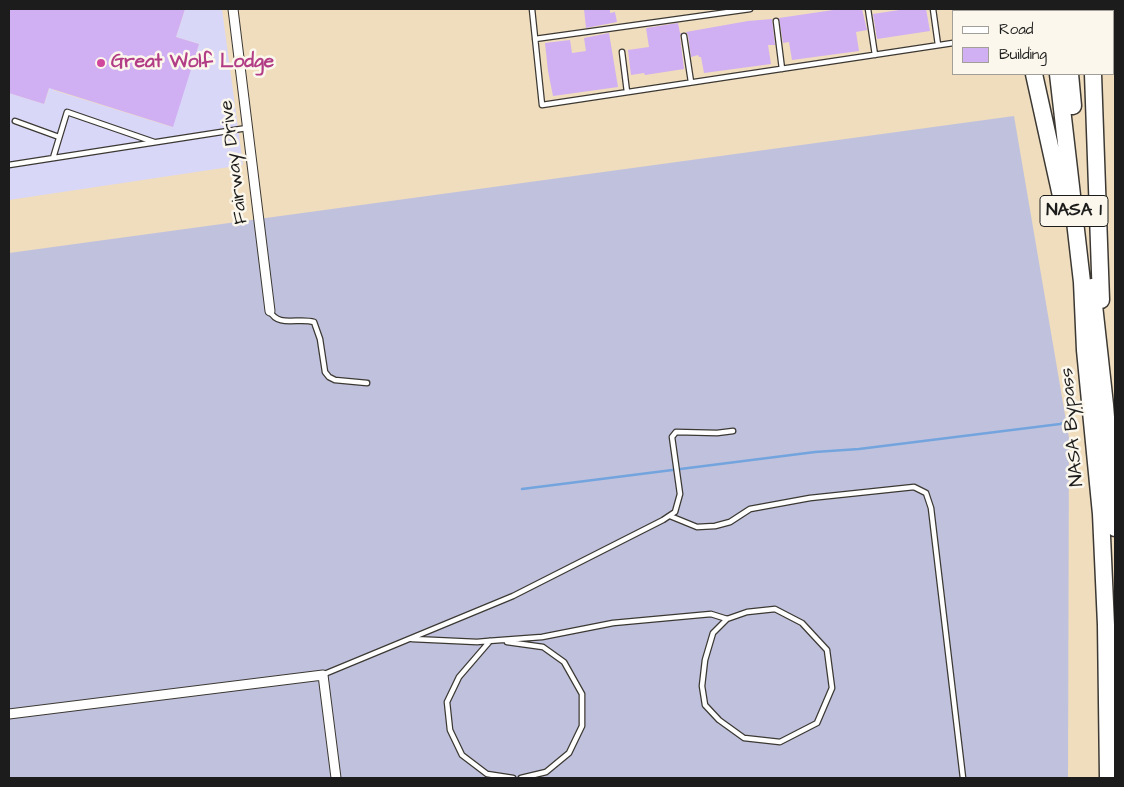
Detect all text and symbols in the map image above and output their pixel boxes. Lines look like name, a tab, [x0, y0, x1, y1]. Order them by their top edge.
legend	[952, 10, 1114, 75]
text: Road	[999, 19, 1033, 40]
text: Building	[999, 44, 1047, 65]
place label: Great Wolf Lodge	[111, 52, 274, 74]
marker: Great Wolf Lodge	[95, 57, 107, 69]
street label: Fairway Drive	[216, 99, 254, 225]
road number: NASA 1	[1040, 196, 1108, 227]
street label: NASA Bypass	[1056, 367, 1090, 487]

